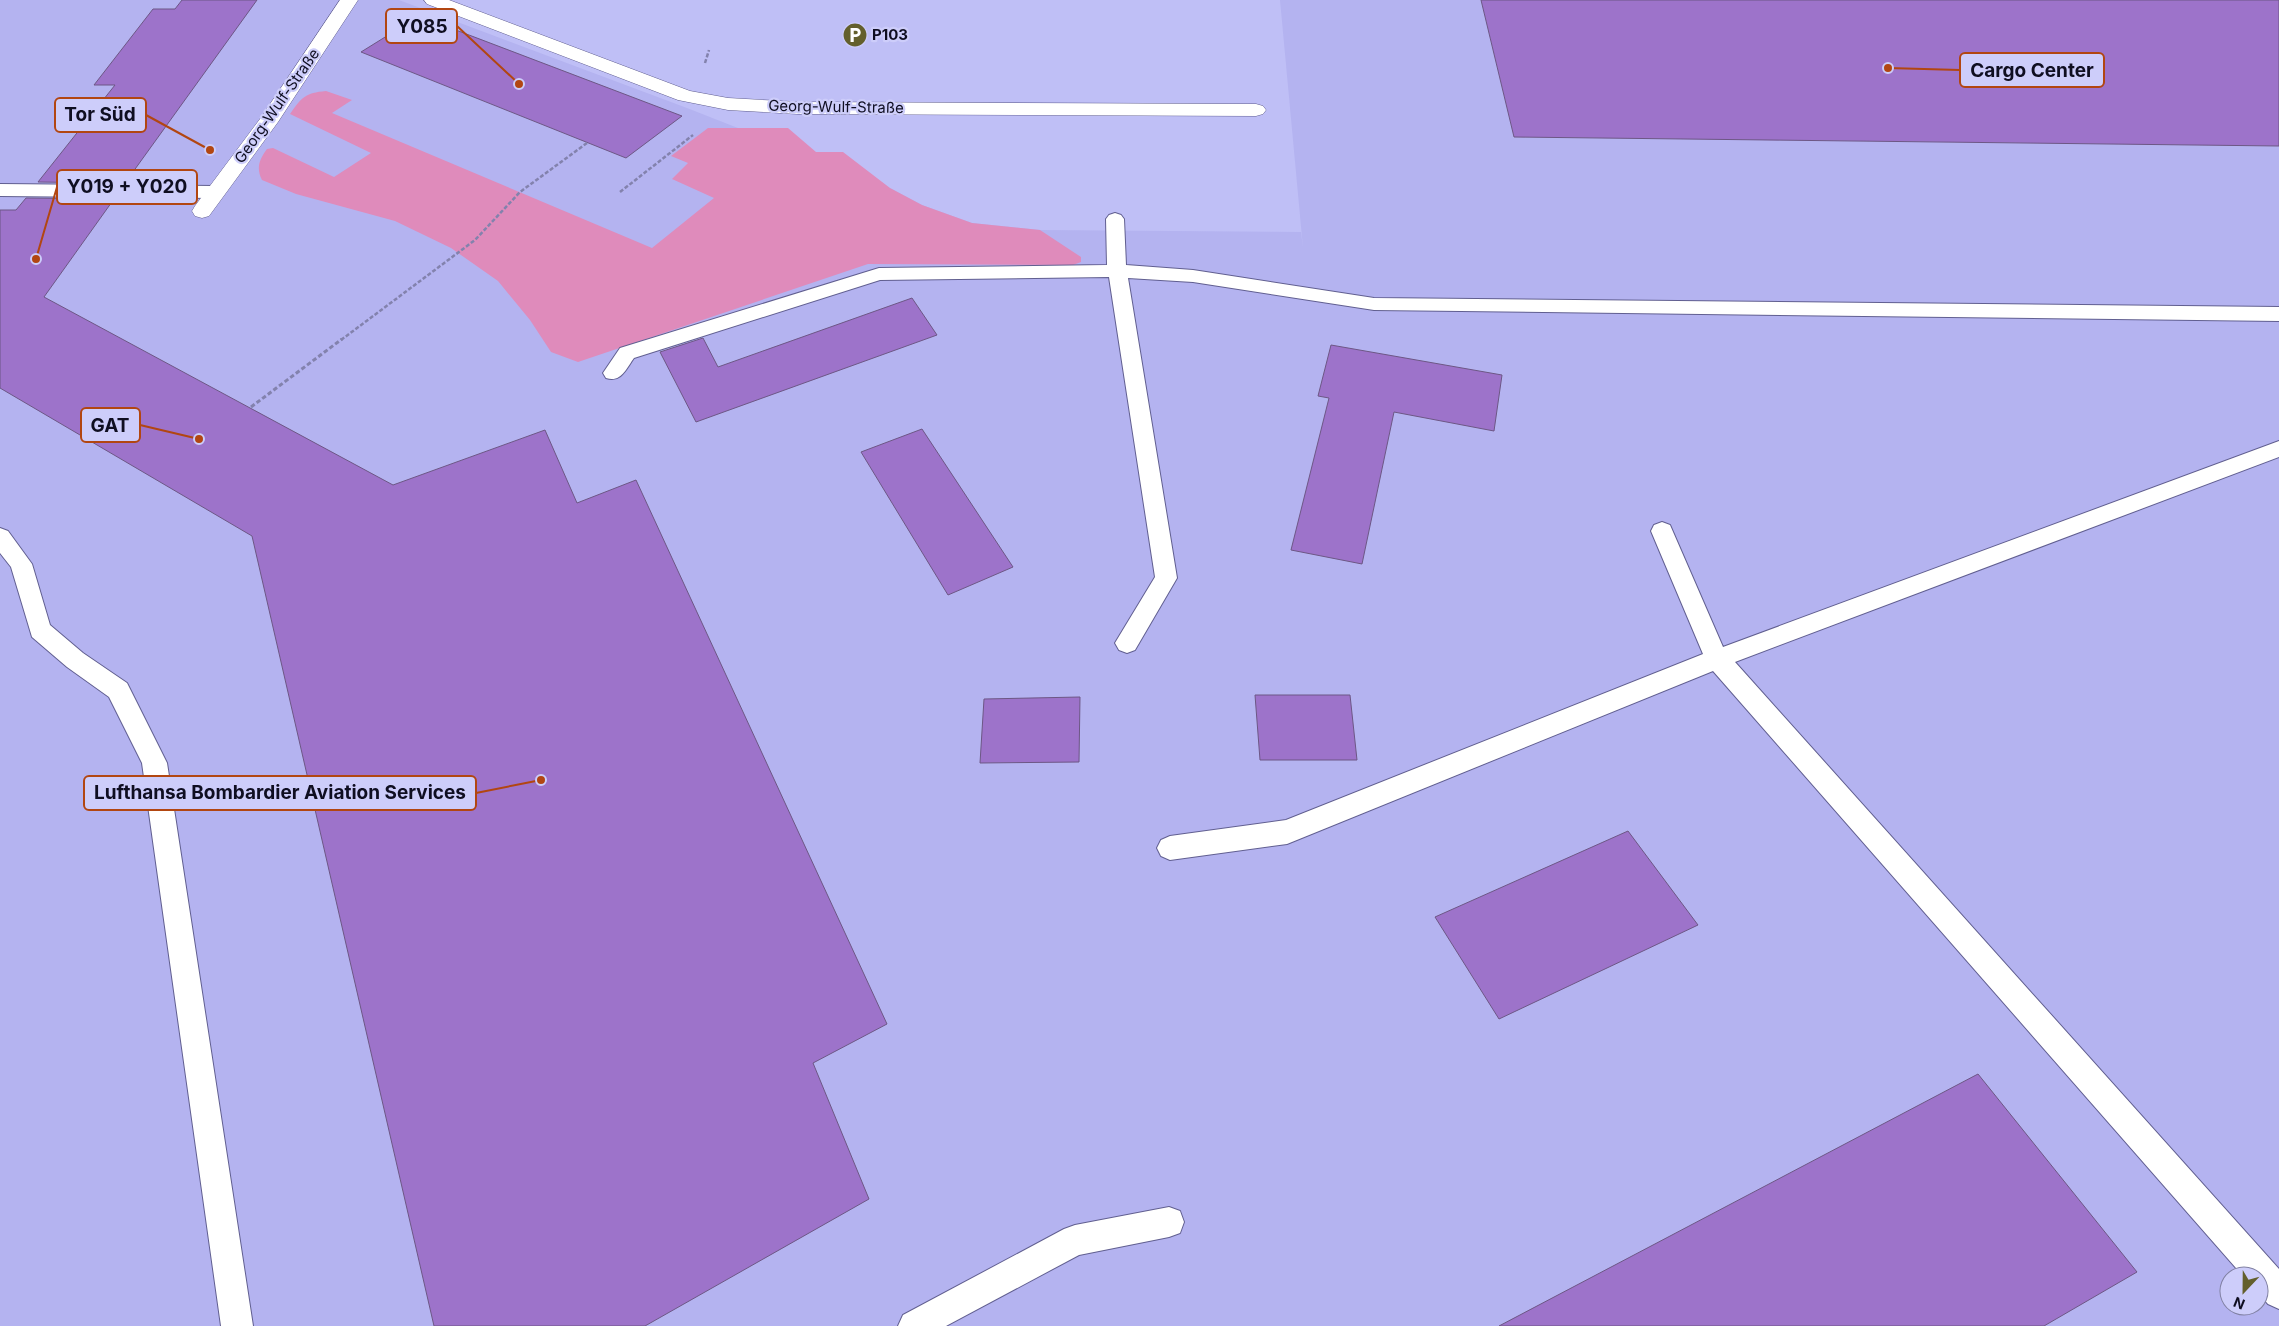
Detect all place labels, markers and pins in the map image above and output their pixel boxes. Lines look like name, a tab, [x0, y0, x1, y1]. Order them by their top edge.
callout: Y085	[386, 9, 457, 43]
parking icon: P103	[842, 22, 868, 48]
place label: P103	[872, 25, 908, 44]
callout: Cargo Center	[1960, 53, 2104, 87]
callout: Tor Süd	[55, 98, 146, 132]
callout: Y019 + Y020	[57, 170, 197, 204]
callout: GAT	[81, 408, 140, 442]
callout: Lufthansa Bombardier Aviation Services	[84, 776, 476, 810]

